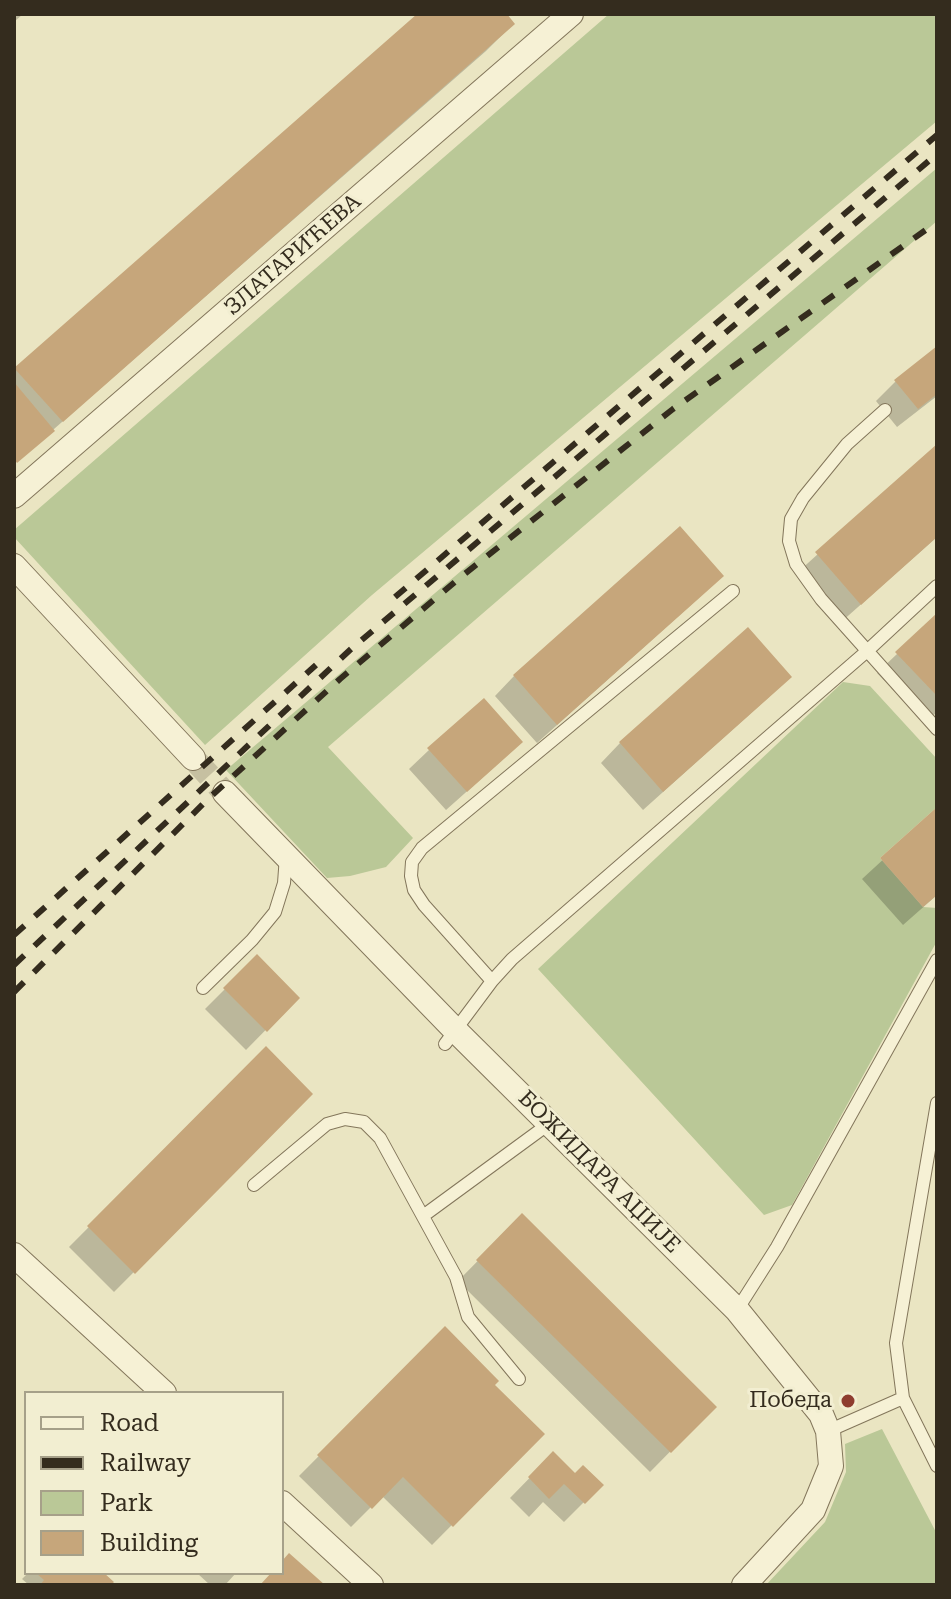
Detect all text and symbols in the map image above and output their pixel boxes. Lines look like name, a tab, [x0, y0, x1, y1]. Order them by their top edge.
street label: ЗЛАТАРИЋЕВА	[219, 189, 367, 321]
street label: БОЖИДАРА АЏИЈЕ	[512, 1085, 686, 1259]
place label: Победа	[749, 1388, 832, 1414]
legend	[24, 1391, 284, 1575]
marker: Победа	[839, 1392, 857, 1410]
text: Road	[100, 1409, 159, 1437]
text: Railway	[100, 1449, 191, 1477]
text: Park	[100, 1489, 153, 1517]
text: Building	[100, 1529, 198, 1557]

